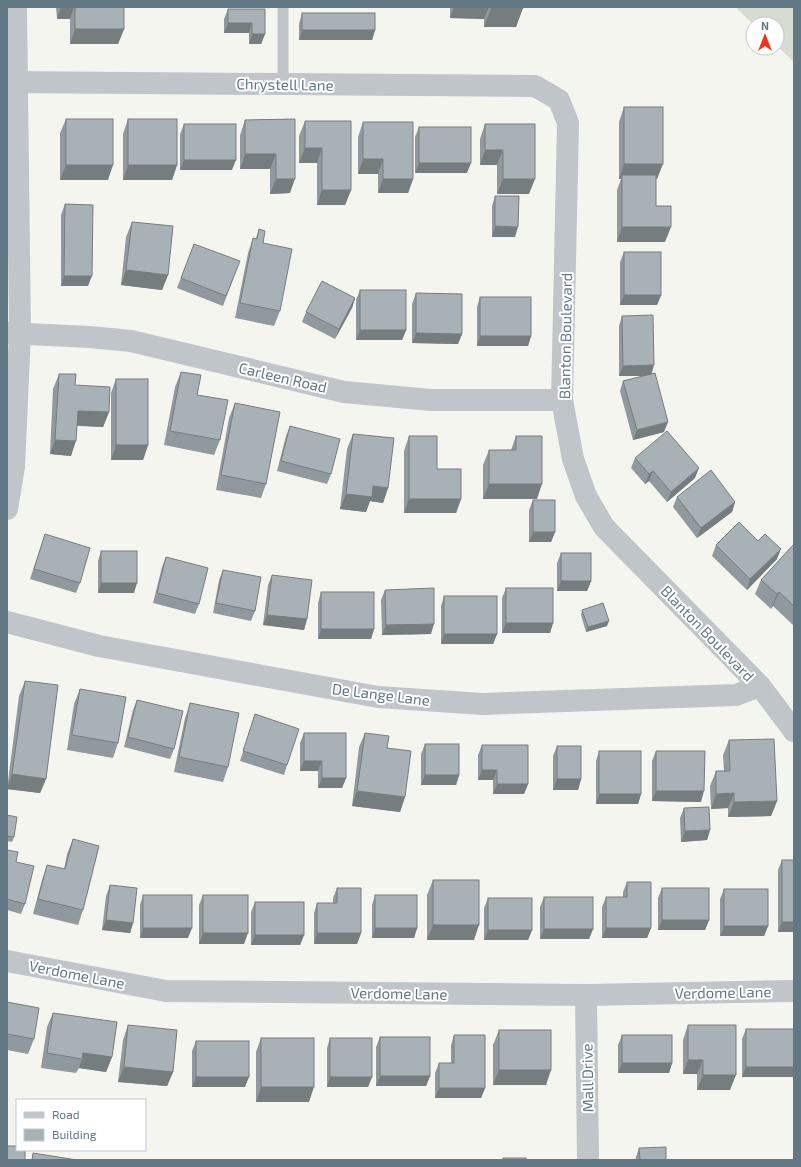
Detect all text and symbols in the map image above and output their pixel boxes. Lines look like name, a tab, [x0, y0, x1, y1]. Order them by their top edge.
north arrow	[745, 16, 785, 56]
text: N	[761, 19, 769, 32]
street label: Chrystell Lane	[236, 74, 334, 94]
street label: Blanton Boulevard	[555, 273, 575, 399]
street label: Carleen Road	[237, 358, 329, 396]
street label: Blanton Boulevard	[658, 581, 758, 685]
street label: De Lange Lane	[331, 679, 431, 709]
street label: Verdome Lane	[28, 956, 126, 992]
street label: Verdome Lane	[674, 982, 772, 1002]
street label: Verdome Lane	[350, 983, 448, 1003]
street label: Mall Drive	[577, 1043, 597, 1113]
legend	[16, 1099, 146, 1151]
text: Road	[52, 1107, 80, 1121]
text: Building	[52, 1127, 97, 1141]

